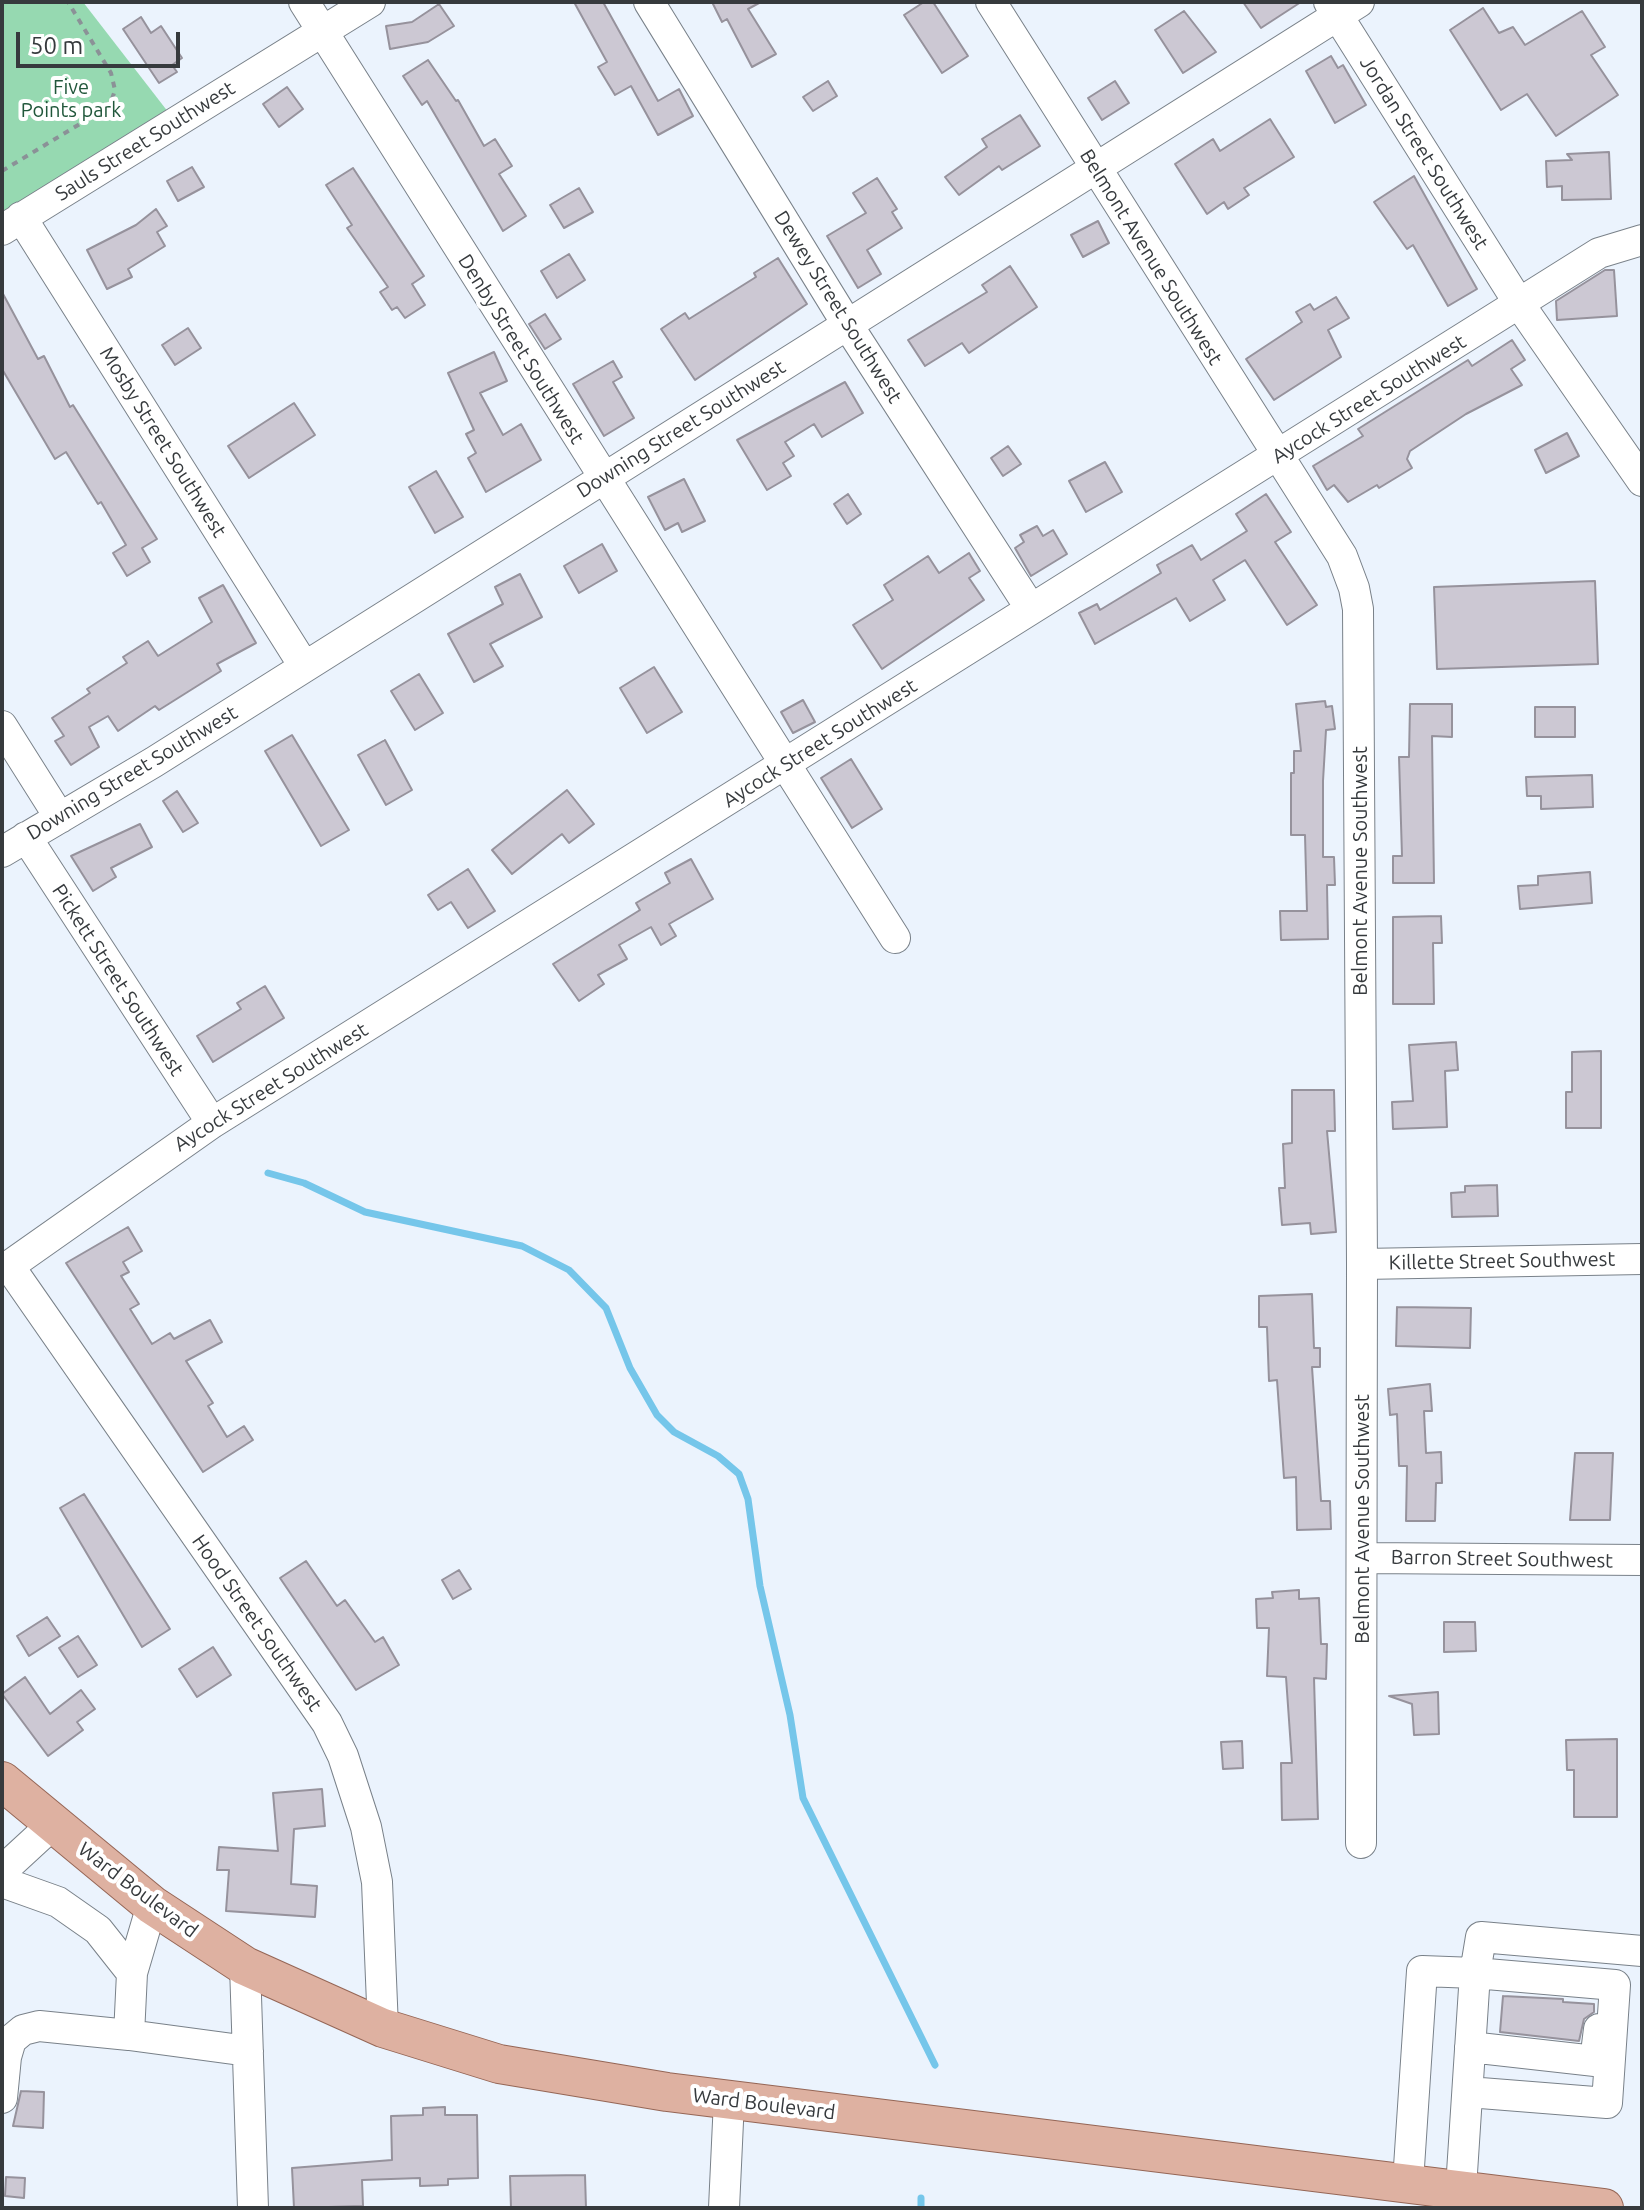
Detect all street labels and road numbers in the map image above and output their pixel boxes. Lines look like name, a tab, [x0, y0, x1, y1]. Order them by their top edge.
street label: Jordan Street Southwest	[1355, 52, 1493, 254]
street label: Sauls Street Southwest	[51, 76, 239, 206]
street label: Belmont Avenue Southwest	[1075, 145, 1227, 369]
street label: Dewey Street Southwest	[769, 206, 907, 408]
street label: Denby Street Southwest	[453, 250, 589, 448]
street label: Aycock Street Southwest	[1268, 330, 1470, 468]
street label: Mosby Street Southwest	[95, 342, 231, 542]
street label: Downing Street Southwest	[572, 355, 790, 503]
street label: Aycock Street Southwest	[719, 674, 921, 812]
street label: Downing Street Southwest	[22, 701, 242, 845]
street label: Belmont Avenue Southwest	[1348, 746, 1372, 996]
street label: Pickett Street Southwest	[47, 880, 189, 1080]
street label: Aycock Street Southwest	[170, 1018, 372, 1156]
street label: Killette Street Southwest	[1388, 1247, 1616, 1275]
street label: Belmont Avenue Southwest	[1350, 1394, 1374, 1644]
street label: Hood Street Southwest	[187, 1530, 327, 1716]
street label: Barron Street Southwest	[1391, 1545, 1613, 1573]
street label: Ward Boulevard	[73, 1837, 203, 1943]
street label: Ward Boulevard	[691, 2083, 837, 2125]

